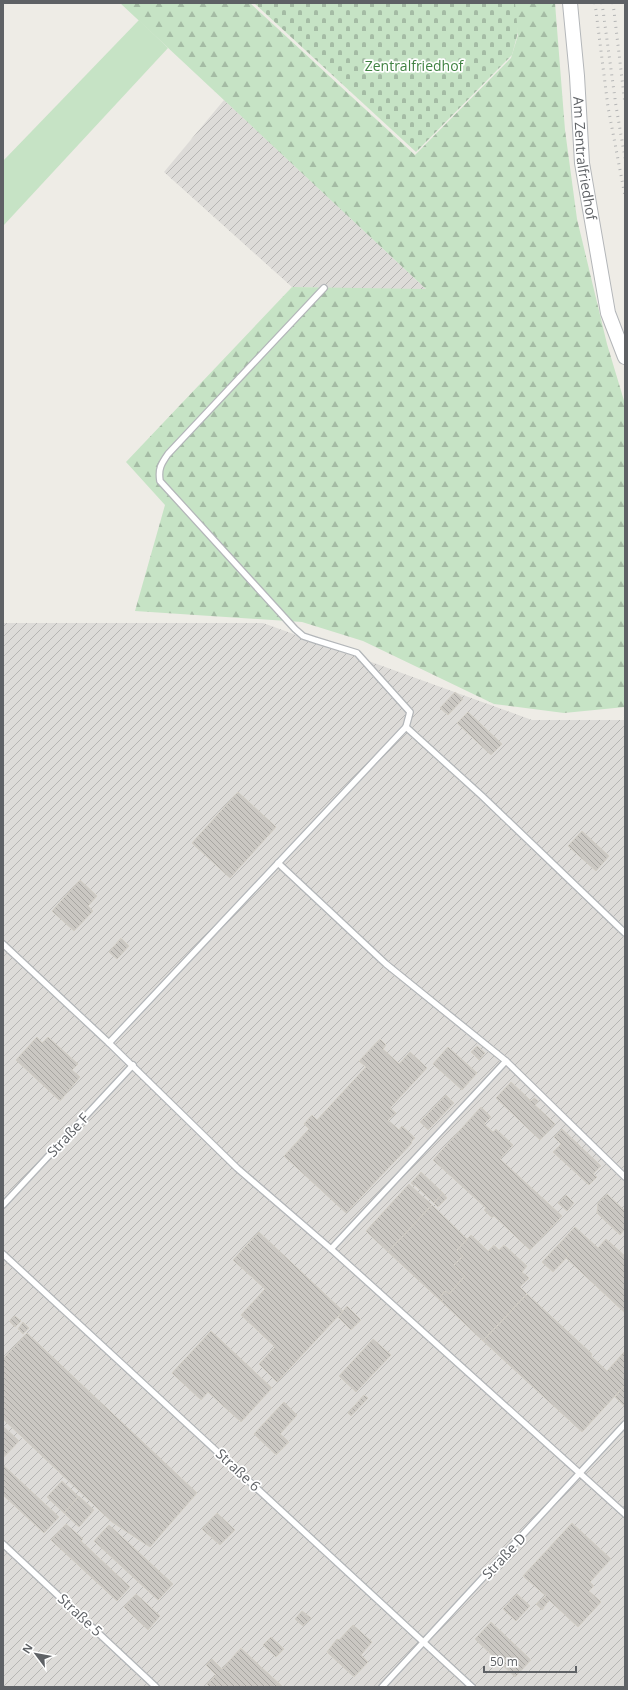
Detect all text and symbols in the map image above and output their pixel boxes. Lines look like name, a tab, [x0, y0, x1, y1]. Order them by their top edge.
park label: Zentralfriedhof	[365, 56, 465, 75]
street label: Am Zentralfriedhof	[569, 96, 602, 223]
street label: Straße F	[42, 1109, 93, 1161]
street label: Straße 6	[212, 1444, 265, 1495]
street label: Straße D	[477, 1529, 530, 1583]
street label: Straße 5	[54, 1589, 107, 1640]
north arrow	[16, 1634, 56, 1674]
text: N	[18, 1641, 36, 1656]
scale bar	[484, 1648, 576, 1674]
text: 50 m	[490, 1653, 518, 1670]

